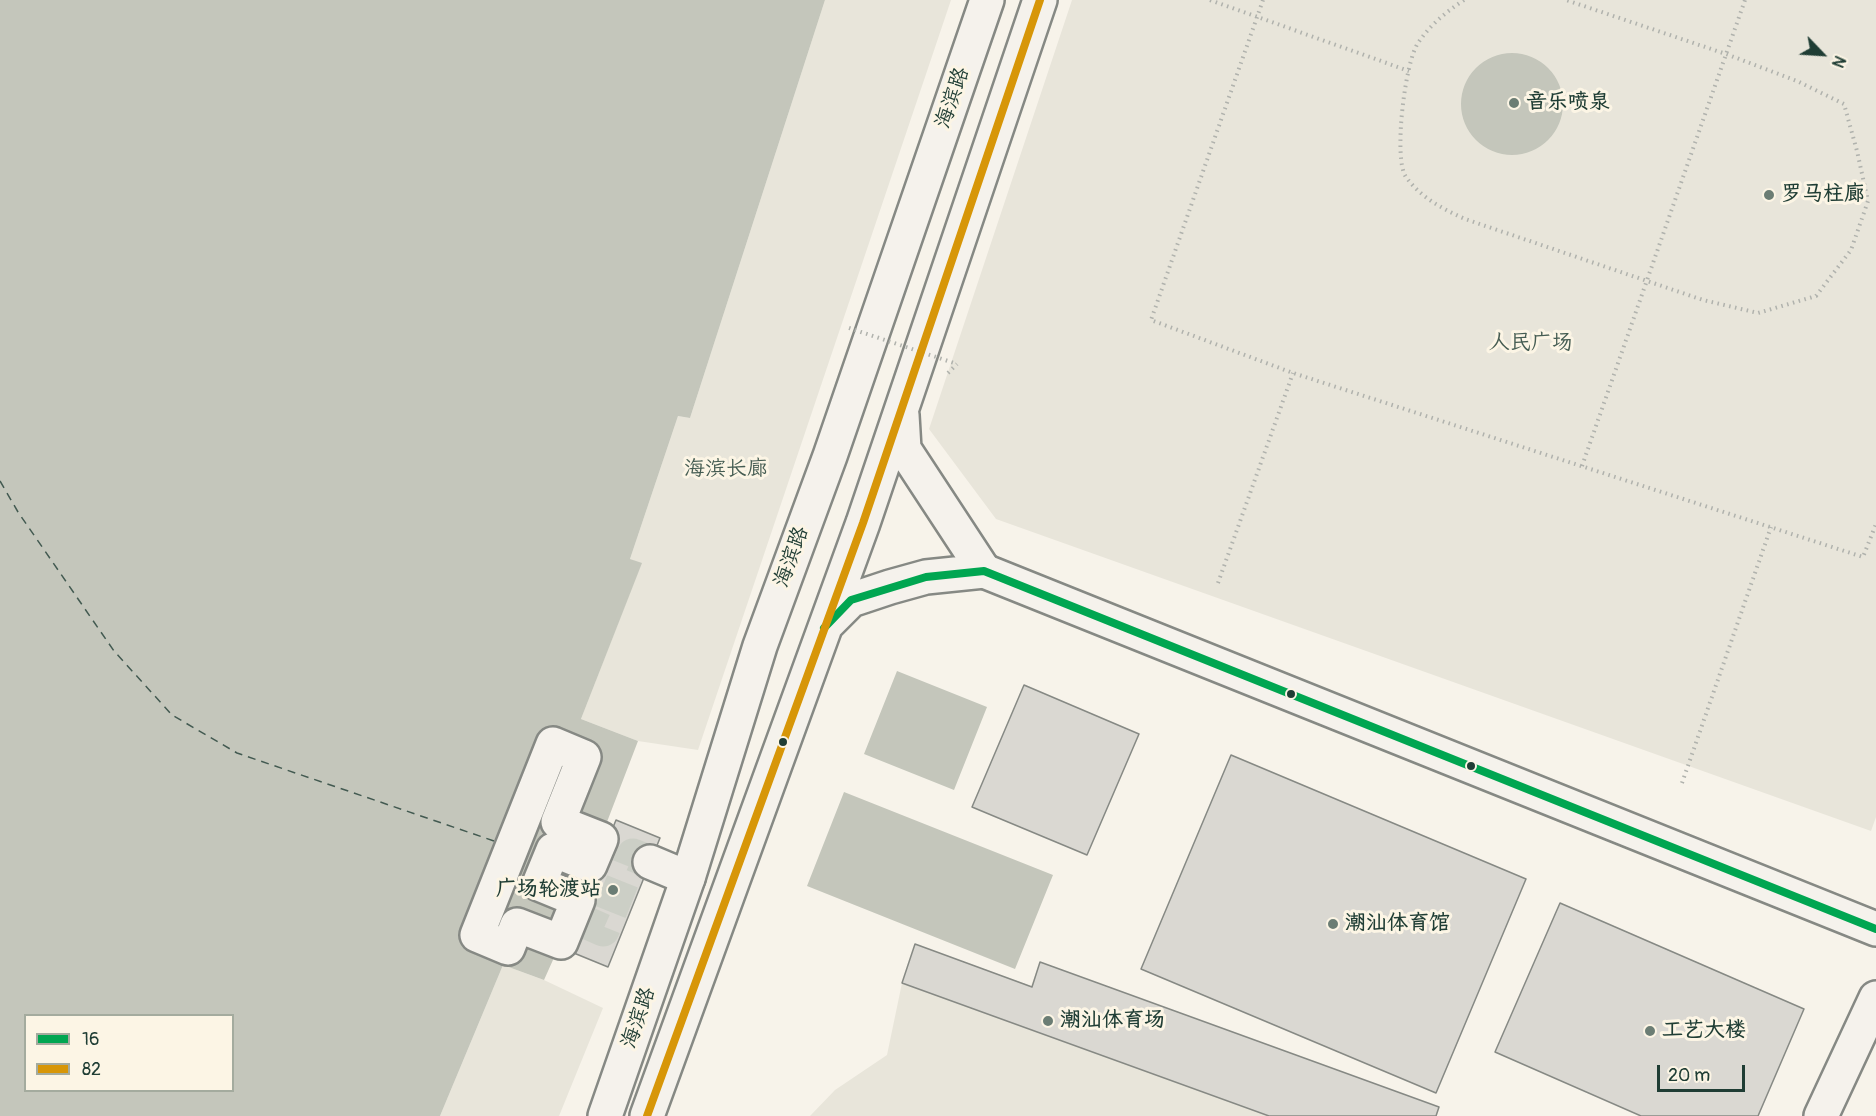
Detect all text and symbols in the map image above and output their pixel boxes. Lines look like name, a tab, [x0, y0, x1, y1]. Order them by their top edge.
north arrow	[1792, 24, 1852, 84]
text: N	[1827, 52, 1850, 71]
street label: 海滨路	[931, 64, 975, 132]
place label: 音乐喷泉	[1526, 90, 1610, 116]
marker: 音乐喷泉	[1507, 96, 1521, 110]
place label: 罗马柱廊	[1781, 182, 1865, 208]
marker: 罗马柱廊	[1762, 188, 1776, 202]
park label: 人民广场	[1489, 331, 1573, 357]
park label: 海滨长廊	[684, 457, 768, 483]
street label: 海滨路	[769, 523, 815, 591]
unlabelled marker	[1285, 688, 1297, 700]
unlabelled marker	[777, 736, 789, 748]
unlabelled marker	[1465, 760, 1477, 772]
place label: 广场轮渡站	[496, 877, 601, 903]
marker: 广场轮渡站	[606, 883, 620, 897]
place label: 潮汕体育馆	[1345, 911, 1450, 937]
marker: 潮汕体育馆	[1326, 917, 1340, 931]
street label: 海滨路	[617, 984, 661, 1052]
place label: 潮汕体育场	[1060, 1008, 1165, 1034]
legend	[24, 1014, 234, 1092]
marker: 潮汕体育场	[1041, 1014, 1055, 1028]
place label: 工艺大楼	[1662, 1018, 1746, 1044]
marker: 工艺大楼	[1643, 1024, 1657, 1038]
text: 16	[82, 1028, 100, 1051]
scale bar	[1660, 1053, 1748, 1091]
text: 82	[82, 1058, 101, 1081]
text: 20 m	[1668, 1064, 1710, 1087]

